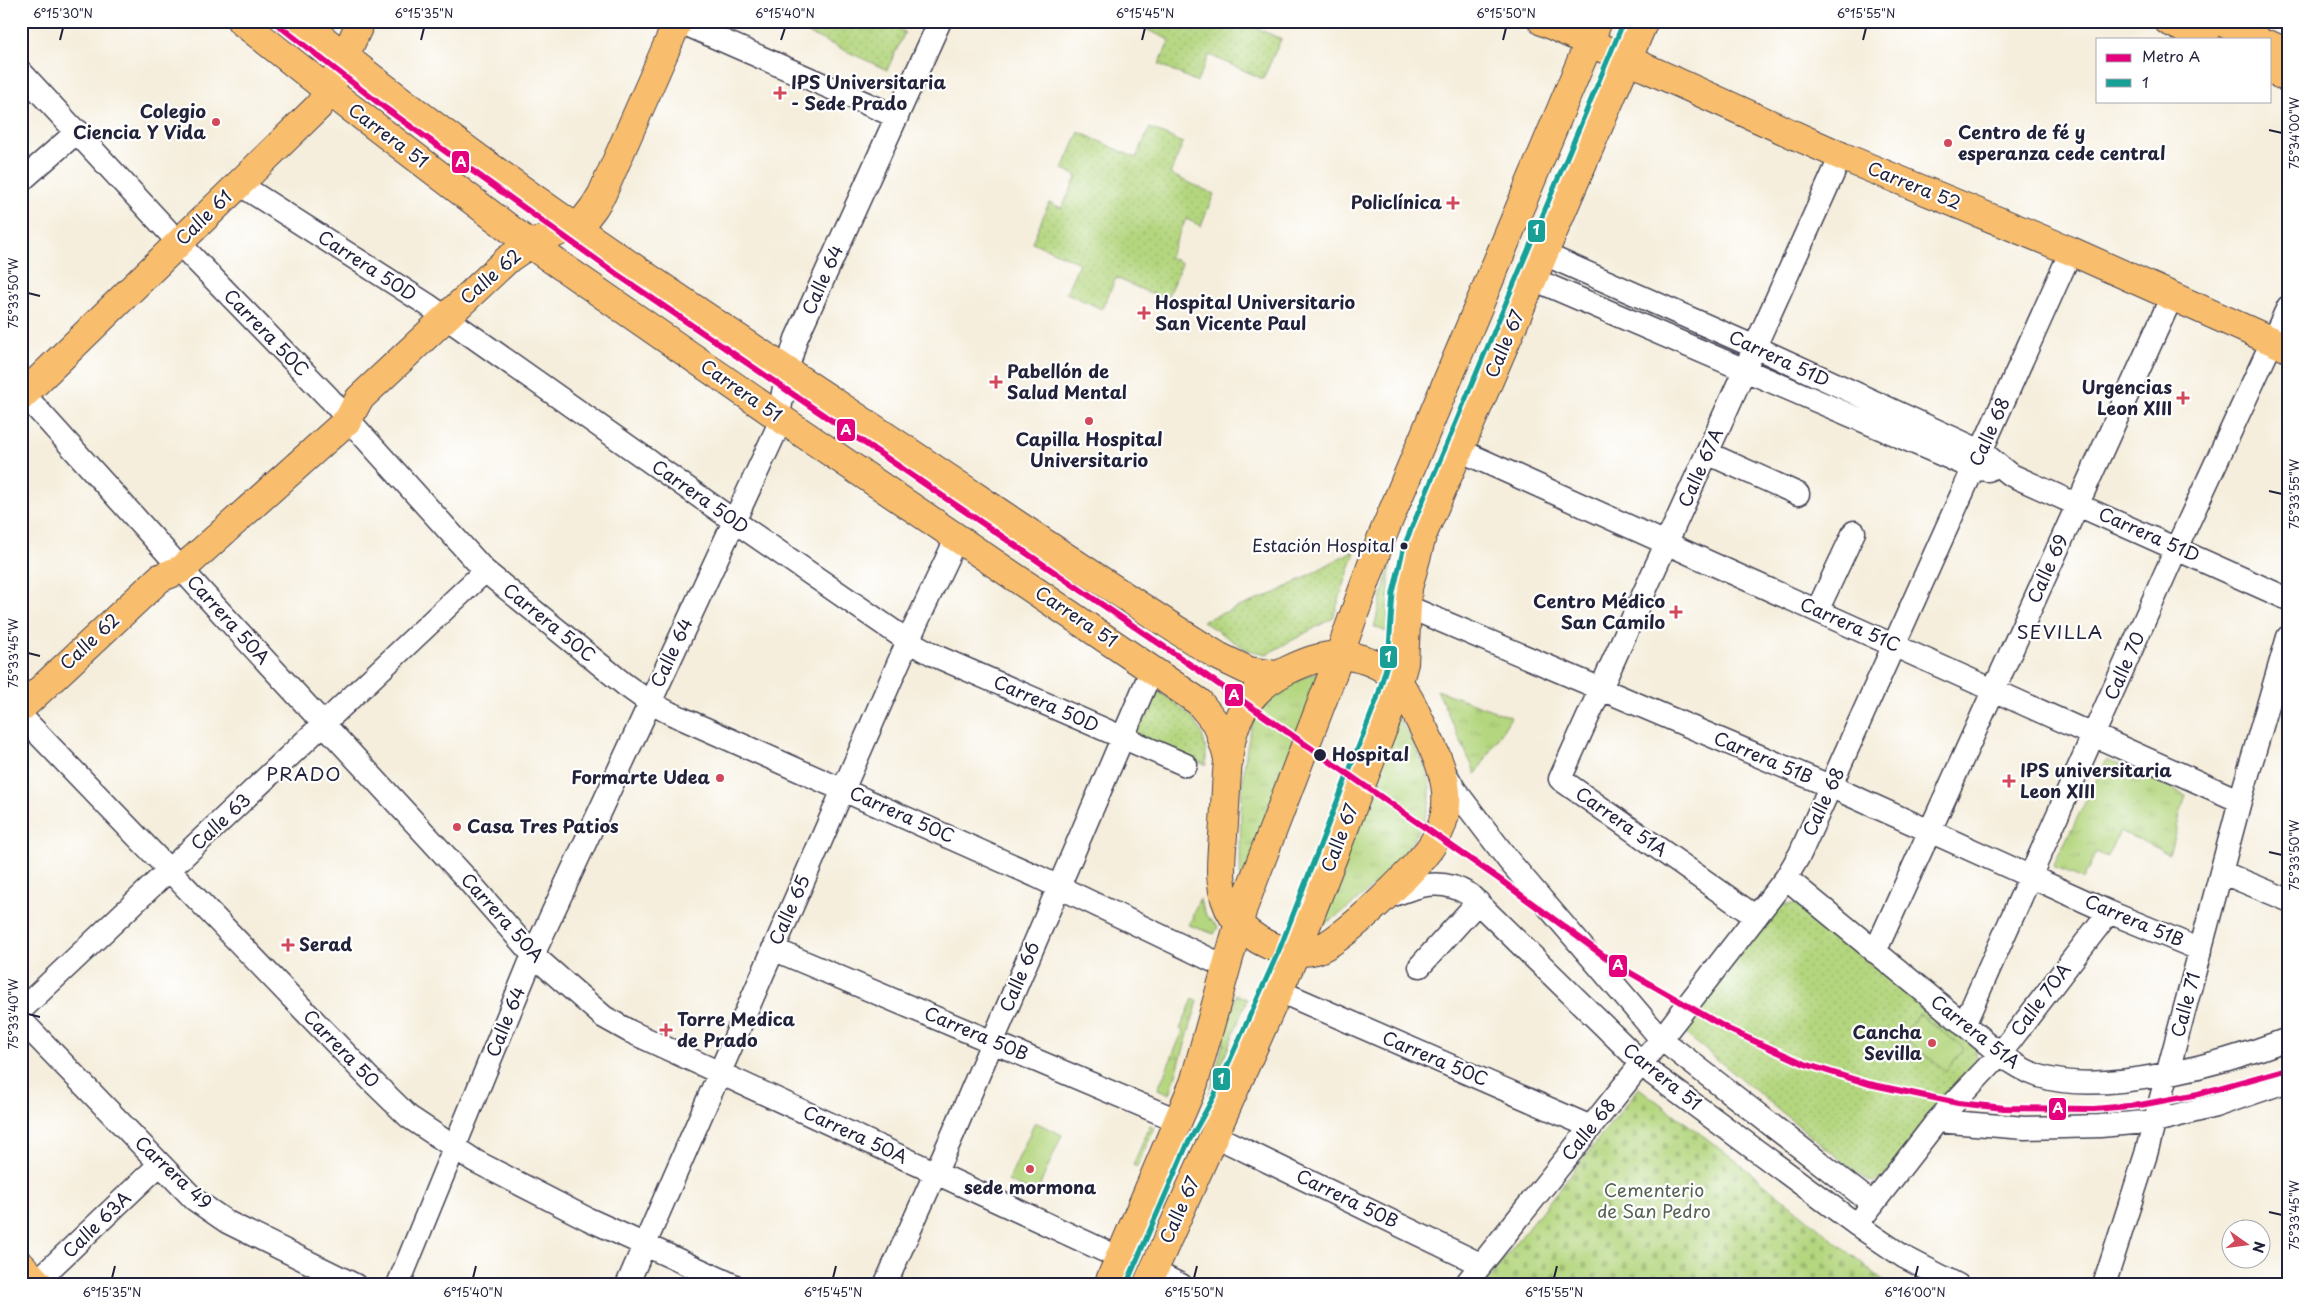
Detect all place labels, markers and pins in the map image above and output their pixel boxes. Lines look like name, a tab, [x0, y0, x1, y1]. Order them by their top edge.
place label: IPS Universitaria - Sede Prado	[791, 68, 946, 116]
marker: IPS Universitaria - Sede Prado	[773, 86, 787, 100]
place label: Colegio Ciencia Y Vida	[73, 97, 206, 145]
marker: Colegio Ciencia Y Vida	[210, 116, 222, 128]
place label: Centro de fé y esperanza cede central	[1958, 118, 2165, 166]
marker: Centro de fé y esperanza cede central	[1942, 137, 1954, 149]
place label: Policlínica	[1351, 188, 1442, 215]
marker: Policlínica	[1446, 196, 1460, 210]
place label: Hospital Universitario San Vicente Paul	[1155, 288, 1356, 336]
marker: Hospital Universitario San Vicente Paul	[1137, 306, 1151, 320]
place label: Pabellón de Salud Mental	[1007, 357, 1127, 405]
place label: Urgencias Leon XIII	[2082, 373, 2172, 421]
marker: Pabellón de Salud Mental	[989, 375, 1003, 389]
marker: Urgencias Leon XIII	[2176, 391, 2190, 405]
marker: Capilla Hospital Universitario	[1083, 415, 1095, 427]
place label: Capilla Hospital Universitario	[1015, 425, 1163, 473]
place label: Estación Hospital	[1252, 532, 1395, 558]
marker: Estación Hospital	[1399, 541, 1409, 551]
place label: Centro Médico San Camilo	[1533, 587, 1665, 635]
marker: Centro Médico San Camilo	[1669, 605, 1683, 619]
place label: Hospital	[1332, 740, 1409, 767]
marker: Hospital	[1312, 747, 1328, 763]
place label: IPS universitaria Leon XIII	[2020, 756, 2172, 804]
place label: Formarte Udea	[571, 763, 710, 790]
marker: Formarte Udea	[714, 772, 726, 784]
marker: IPS universitaria Leon XIII	[2002, 774, 2016, 788]
place label: Casa Tres Patios	[467, 812, 619, 839]
marker: Casa Tres Patios	[451, 821, 463, 833]
place label: Serad	[299, 930, 352, 957]
marker: Serad	[281, 938, 295, 952]
place label: Torre Medica de Prado	[677, 1005, 796, 1053]
place label: Cancha Sevilla	[1853, 1018, 1922, 1066]
marker: Torre Medica de Prado	[659, 1023, 673, 1037]
marker: Cancha Sevilla	[1926, 1037, 1938, 1049]
marker: sede mormona	[1024, 1163, 1036, 1175]
place label: sede mormona	[964, 1173, 1096, 1200]

